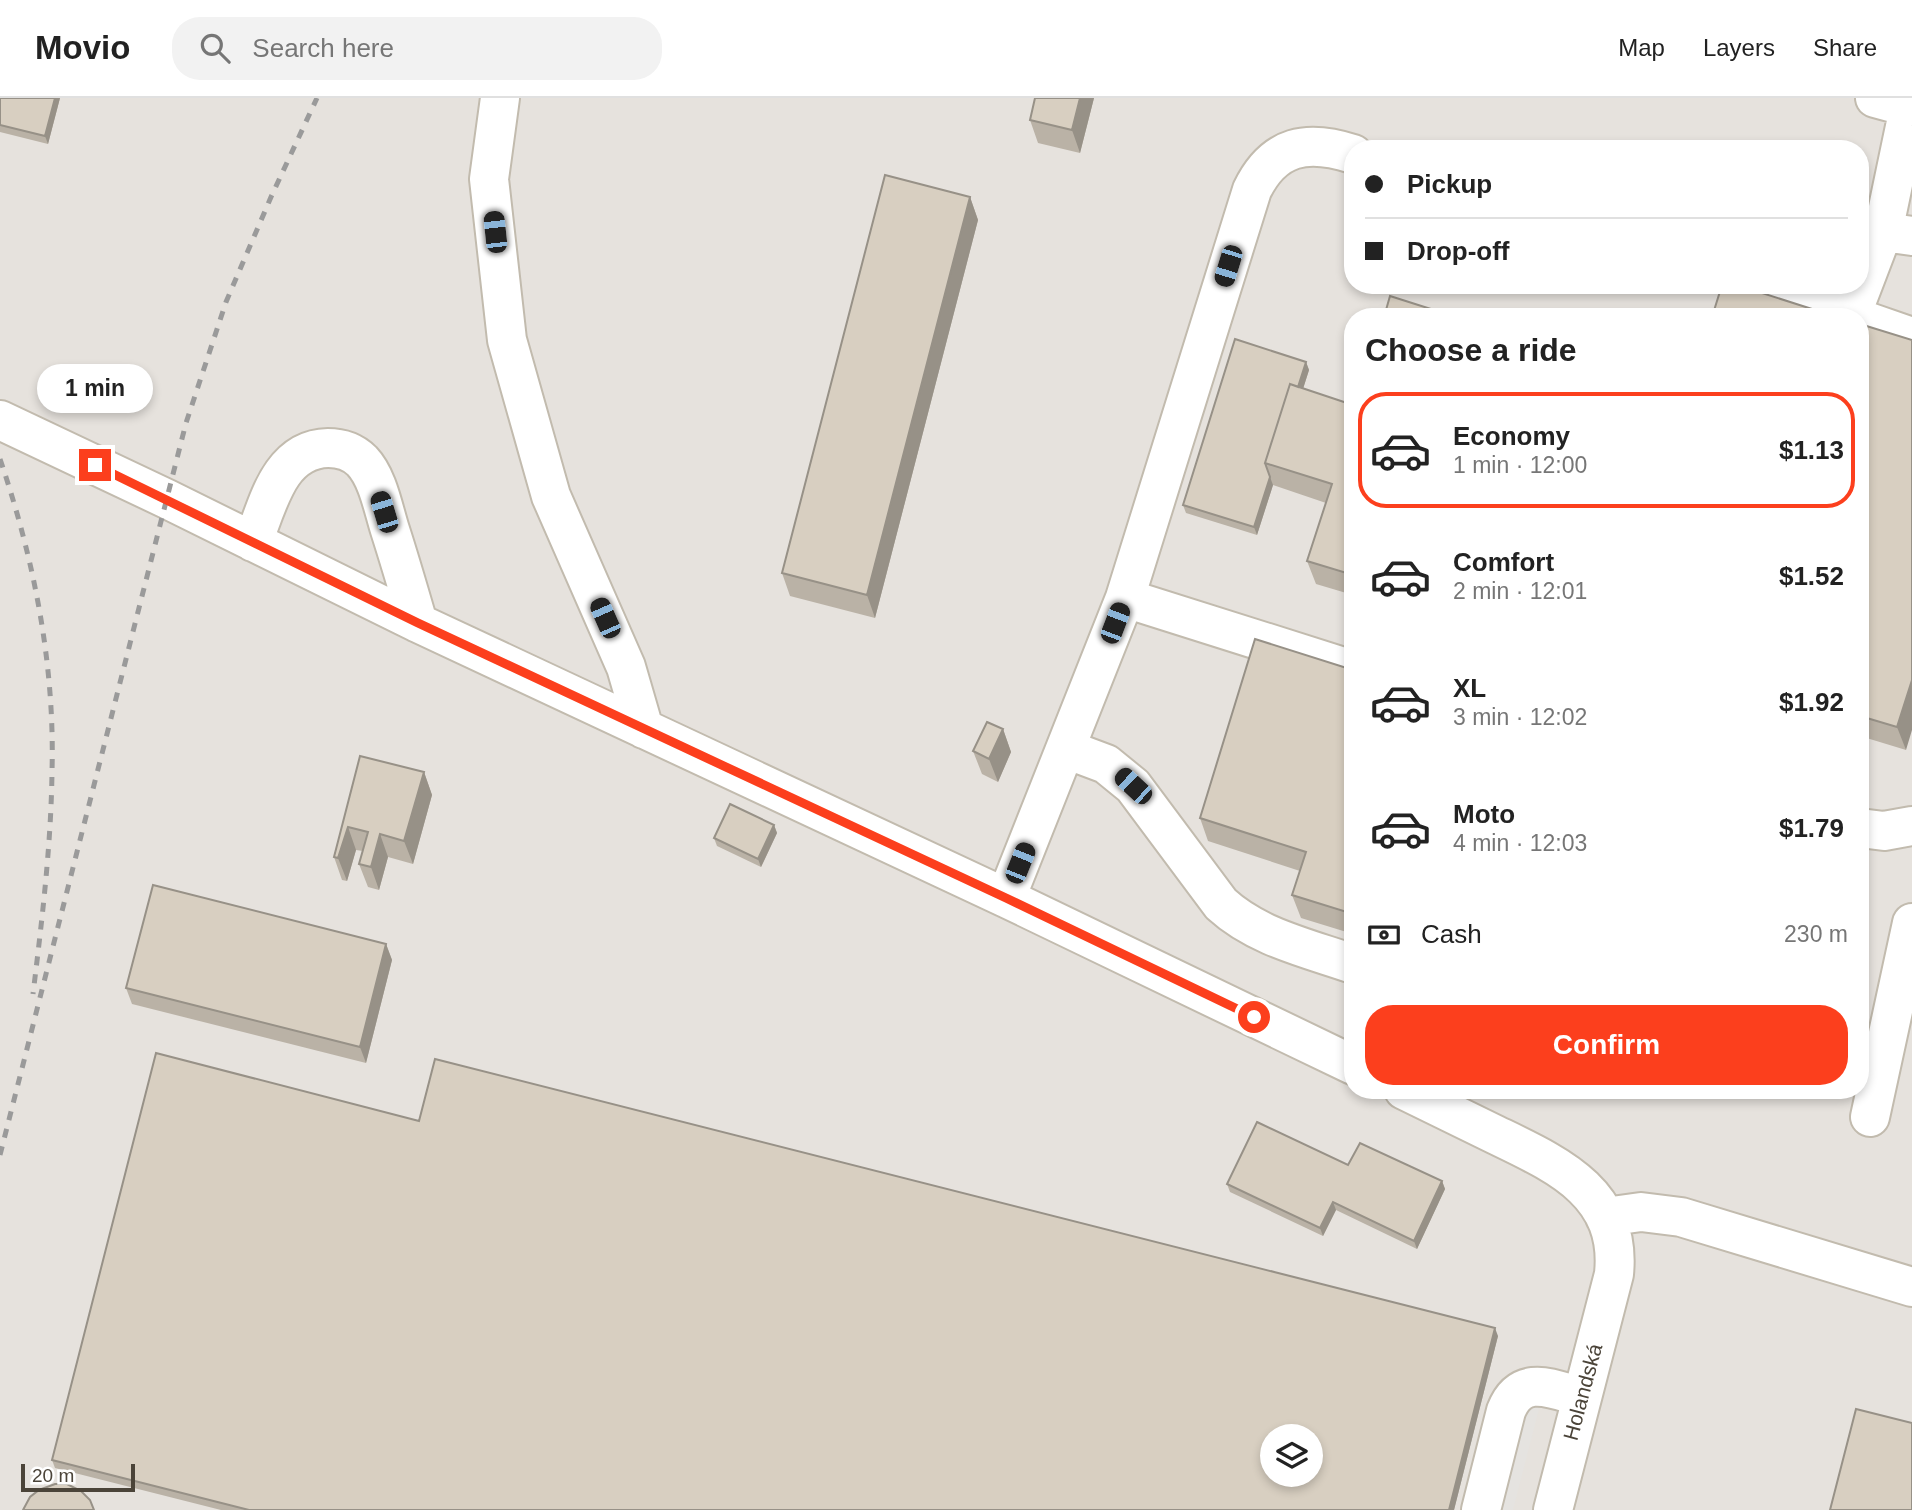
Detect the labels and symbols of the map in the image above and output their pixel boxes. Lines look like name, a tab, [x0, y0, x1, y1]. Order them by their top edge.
car	[483, 210, 508, 254]
car	[1212, 243, 1245, 289]
callout: 1 min	[37, 364, 153, 412]
route end	[79, 449, 111, 481]
car	[368, 489, 401, 535]
car	[587, 595, 624, 641]
car	[1098, 600, 1133, 646]
car	[1111, 764, 1156, 808]
car	[1003, 840, 1038, 886]
route start	[1238, 1001, 1270, 1033]
street label: Holandská	[1559, 1341, 1607, 1443]
scale bar	[21, 1461, 135, 1493]

